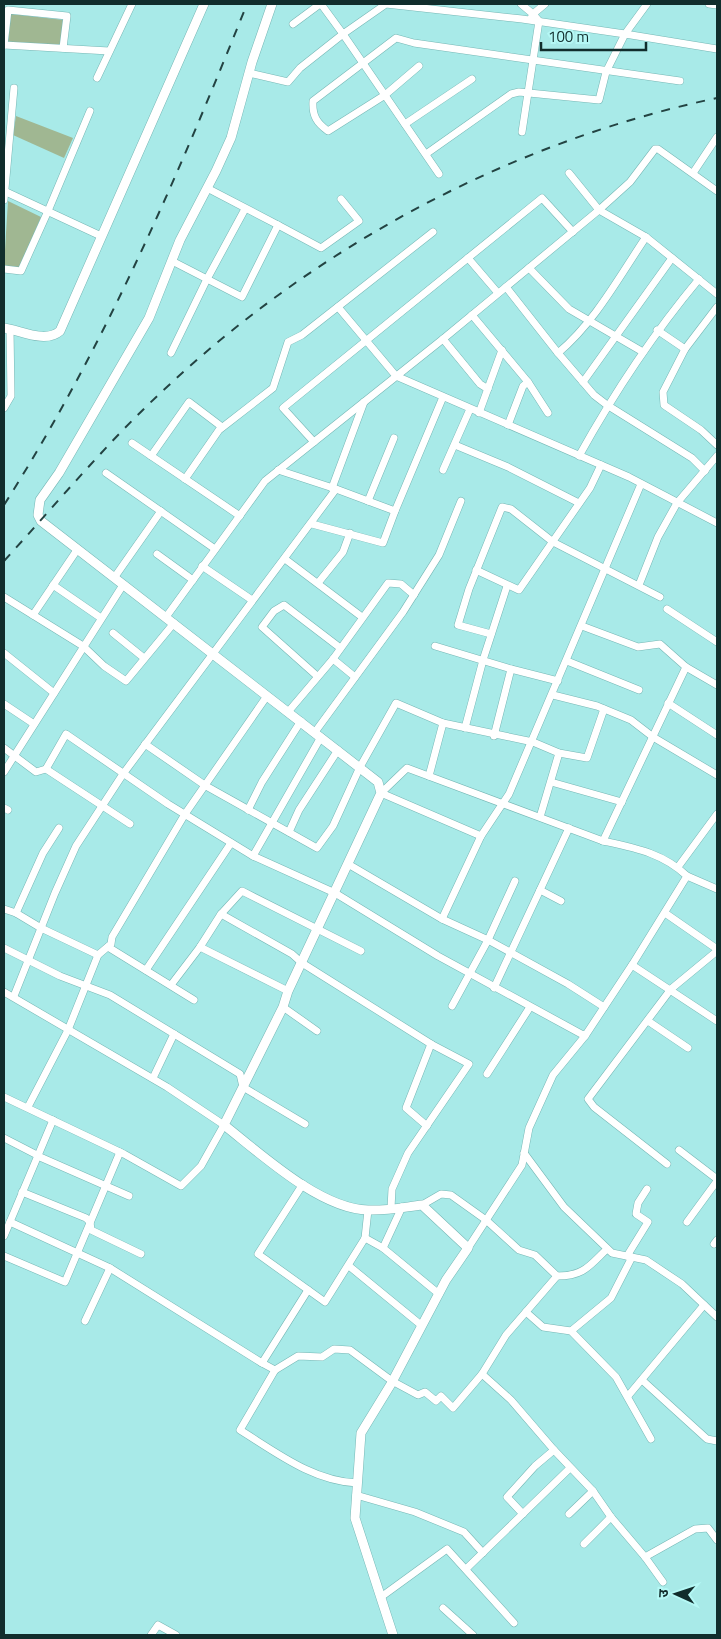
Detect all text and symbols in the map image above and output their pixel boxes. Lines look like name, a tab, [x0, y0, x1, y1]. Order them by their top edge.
scale bar	[541, 20, 646, 52]
text: 100 m	[548, 25, 589, 48]
north arrow	[651, 1569, 701, 1619]
text: उ	[652, 1588, 673, 1598]

